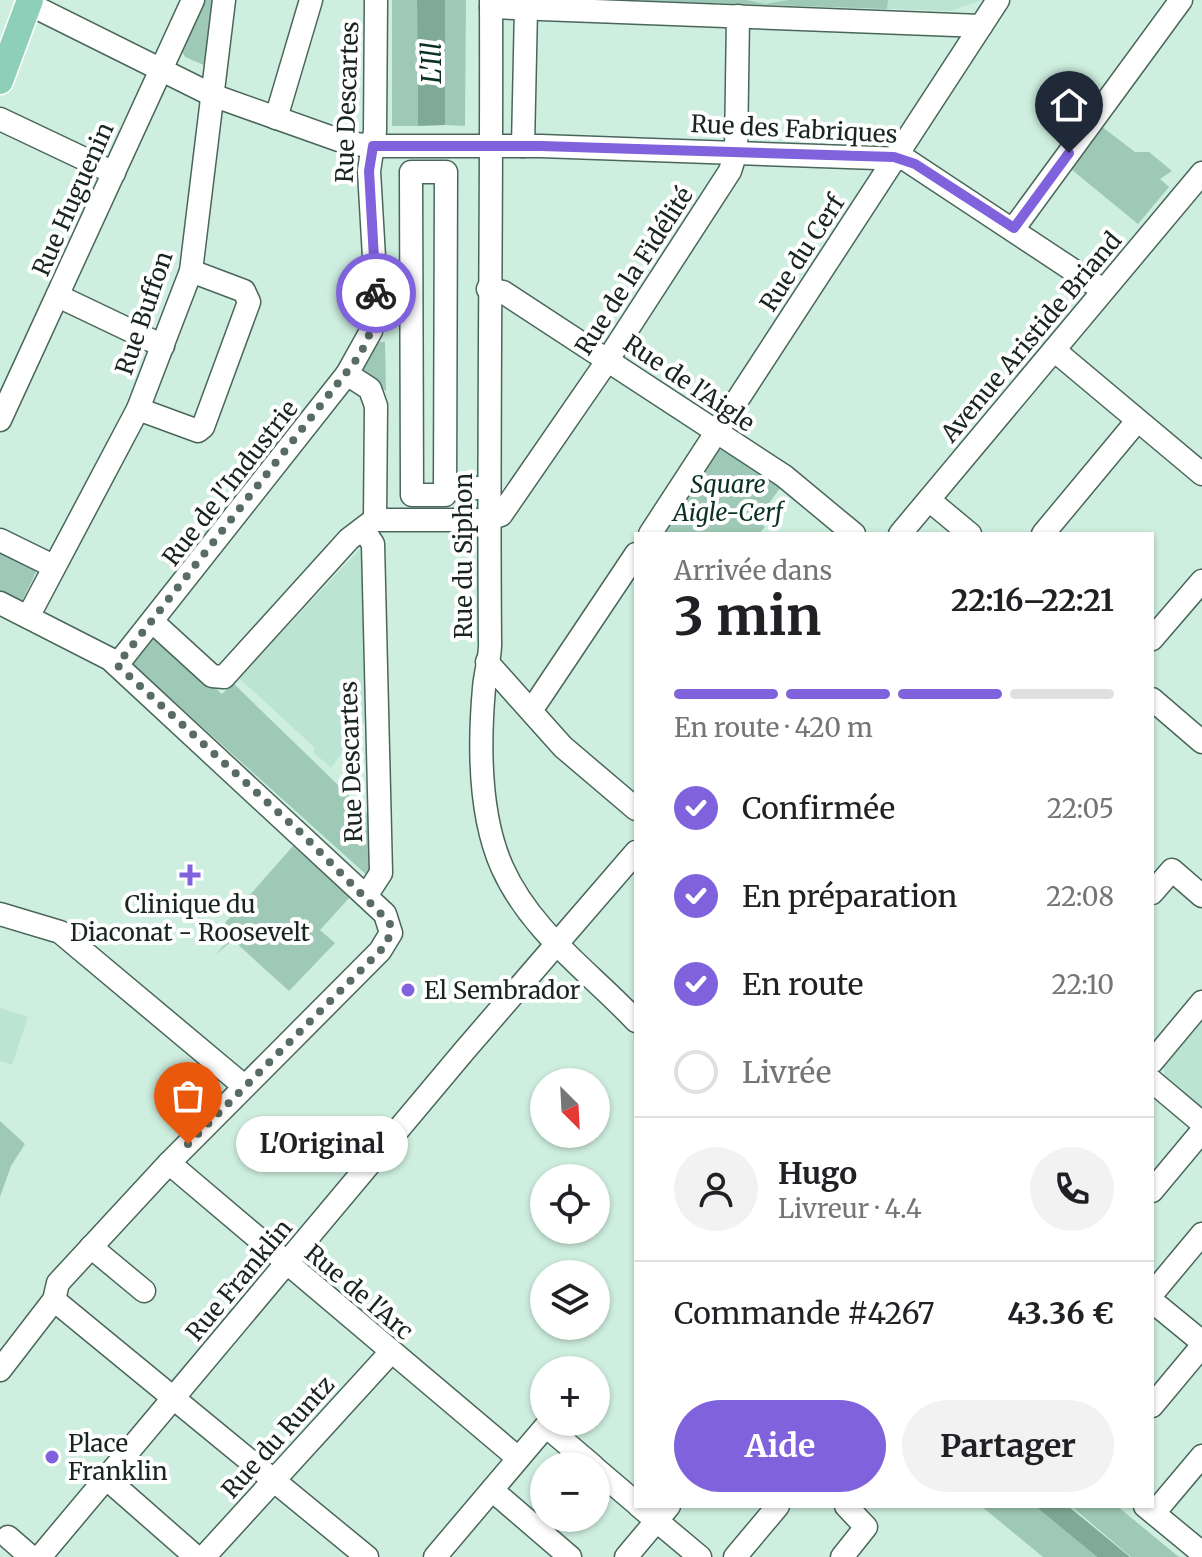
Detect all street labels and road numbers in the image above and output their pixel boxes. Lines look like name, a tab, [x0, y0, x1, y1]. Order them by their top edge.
street label: Rue Descartes	[329, 21, 365, 183]
street label: Rue des Fabriques	[690, 108, 898, 150]
street label: Rue Huguenin	[25, 117, 121, 281]
street label: Rue de la Fidélité	[568, 181, 700, 361]
street label: Rue du Cerf	[753, 188, 852, 317]
street label: Avenue Aristide Briand	[933, 225, 1128, 449]
street label: Rue Buffon	[108, 247, 180, 379]
street label: Rue de l'Aigle	[617, 328, 761, 438]
street label: Rue de l'Industrie	[156, 394, 304, 572]
street label: Rue du Siphon	[448, 473, 479, 639]
street label: Rue Descartes	[333, 681, 369, 843]
street label: Rue Franklin	[179, 1213, 299, 1347]
street label: Rue de l'Arc	[298, 1238, 420, 1346]
street label: Rue du Runtz	[215, 1369, 341, 1505]

